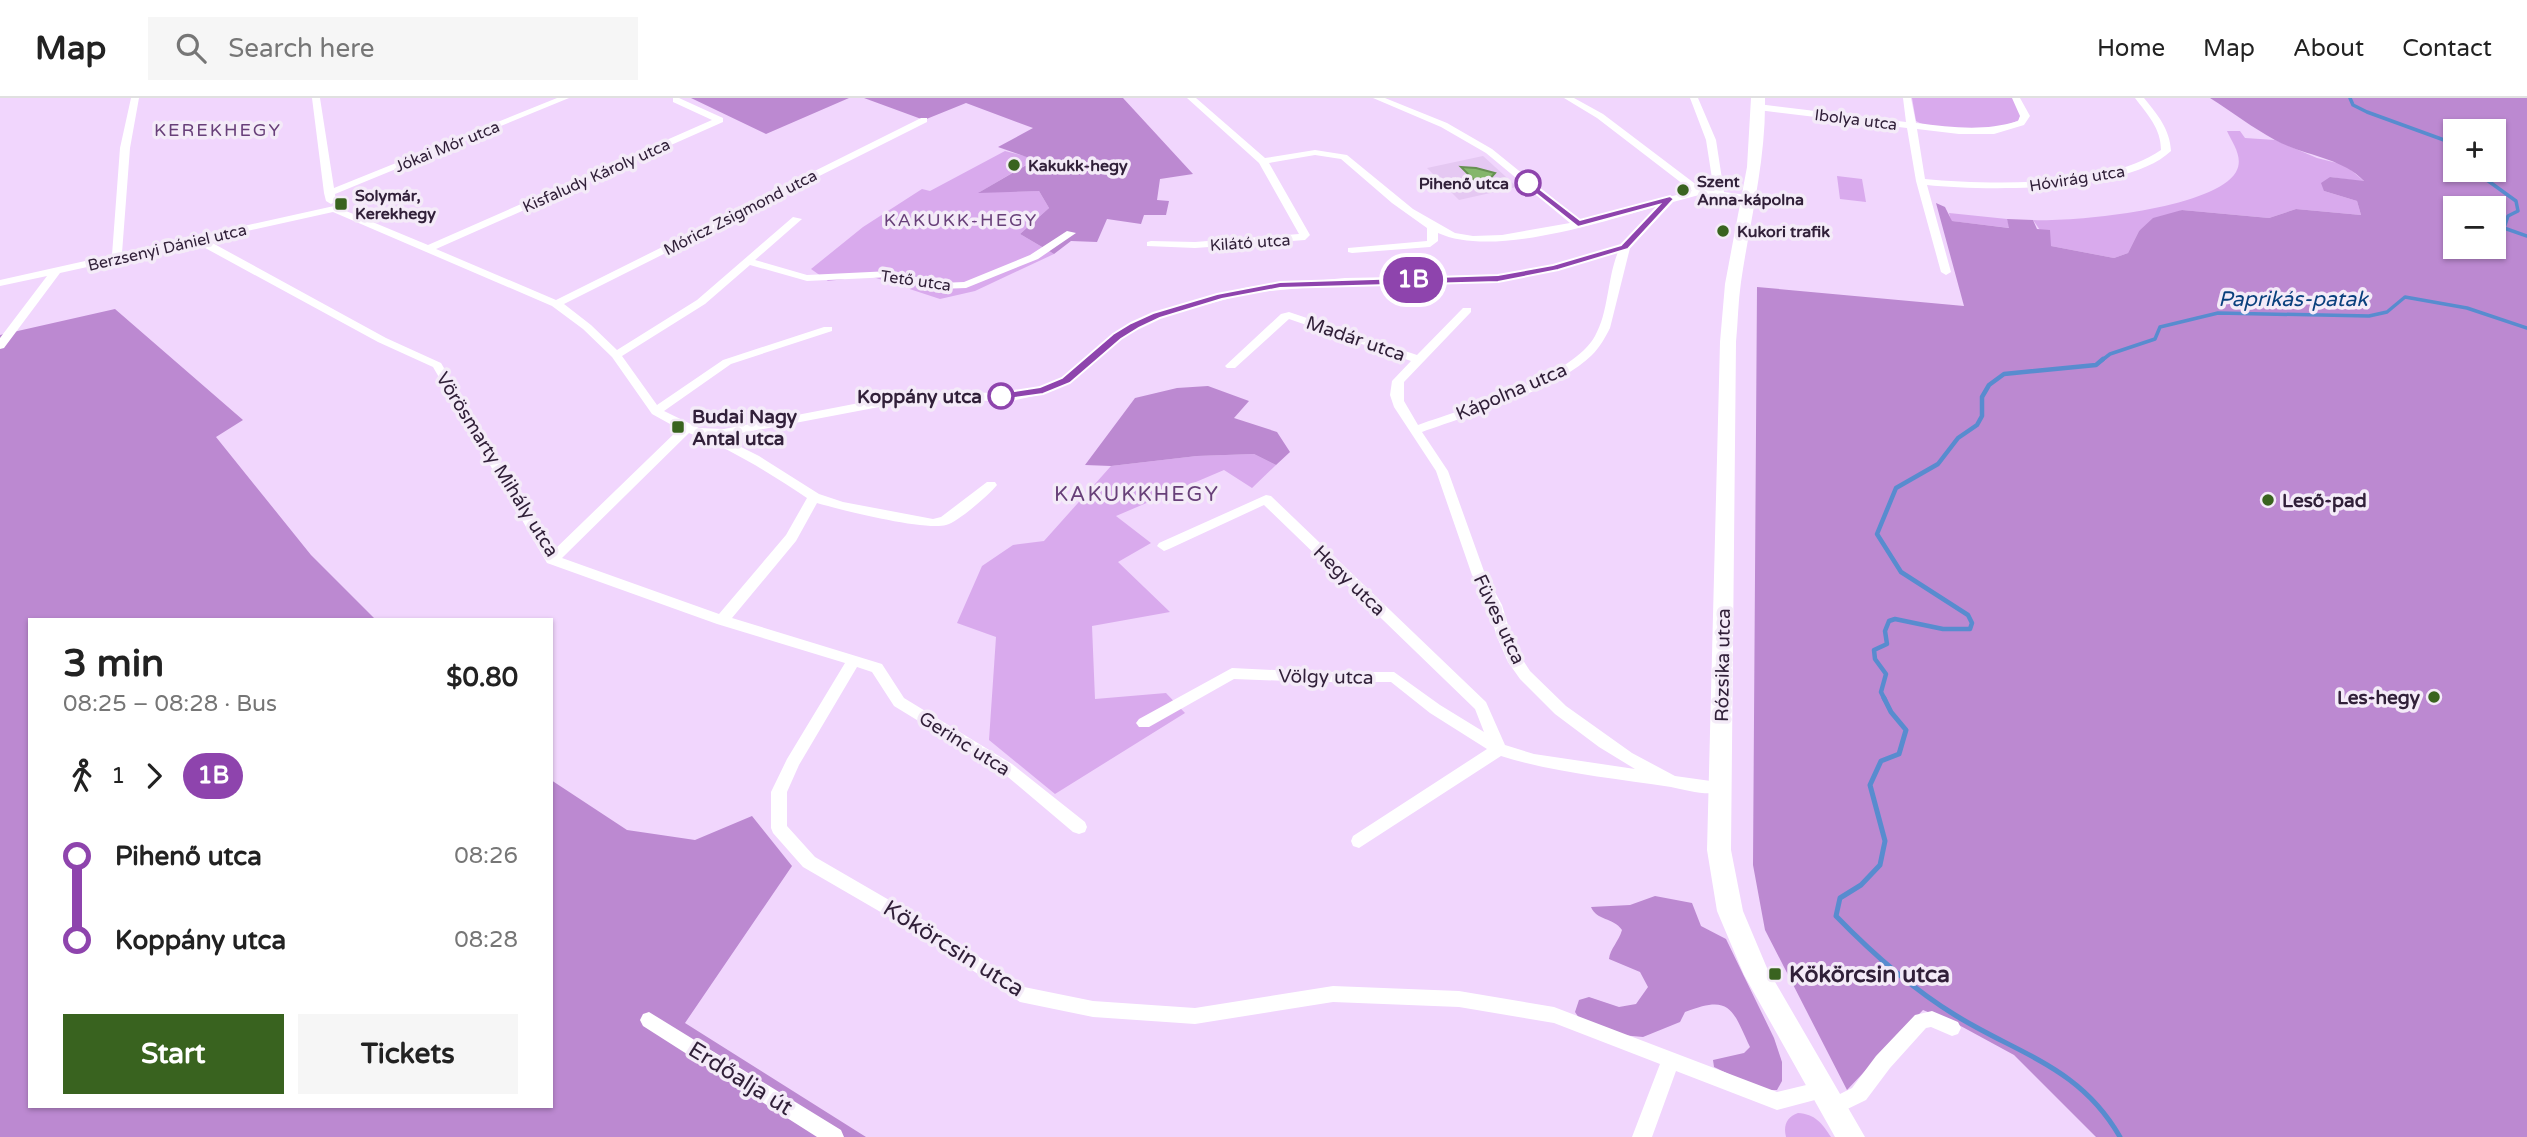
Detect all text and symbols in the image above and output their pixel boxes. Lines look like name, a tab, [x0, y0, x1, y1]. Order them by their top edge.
search box	[148, 17, 638, 80]
text: Map	[35, 29, 106, 68]
icon: search	[172, 29, 210, 67]
text: Search here	[228, 33, 374, 64]
text: Home	[2097, 34, 2165, 63]
text: Map	[2203, 34, 2255, 63]
text: About	[2293, 34, 2364, 63]
text: Contact	[2402, 34, 2492, 63]
street label: Ibolya utca	[1813, 105, 1898, 135]
street label: Jókai Mór utca	[392, 117, 503, 177]
district label: KEREKHEGY	[154, 119, 282, 141]
map controls	[2443, 119, 2506, 259]
button: +	[2443, 119, 2506, 182]
street label: Kisfaludy Károly utca	[520, 134, 673, 217]
place label: Kakukk-hegy	[1028, 156, 1128, 176]
marker: Kakukk-hegy	[1006, 157, 1022, 173]
street label: Hóvirág utca	[2028, 162, 2126, 196]
street label: Móricz Zsigmond utca	[660, 166, 820, 260]
marker: Pihenő utca	[1515, 170, 1541, 196]
place label: Szent Anna-kápolna	[1697, 172, 1804, 210]
place label: Pihenő utca	[1419, 174, 1509, 194]
marker: Szent Anna-kápolna	[1675, 182, 1691, 198]
place label: Solymár, Kerekhegy	[355, 186, 436, 224]
marker: Solymár, Kerekhegy	[333, 196, 349, 212]
button: −	[2443, 196, 2506, 259]
district label: KAKUKK-HEGY	[884, 209, 1038, 231]
street label: Berzsenyi Dániel utca	[86, 220, 249, 276]
place label: Kukori trafik	[1737, 222, 1830, 242]
marker: Kukori trafik	[1715, 223, 1731, 239]
street label: Kilátó utca	[1209, 230, 1291, 256]
line badge: 1B	[1382, 257, 1444, 303]
text: 1B	[1397, 265, 1429, 294]
street label: Tető utca	[879, 266, 952, 296]
water label: Paprikás-patak	[2218, 287, 2369, 312]
street label: Madár utca	[1303, 312, 1408, 366]
street label: Kápolna utca	[1453, 359, 1570, 425]
street label: Vörösmarty Mihály utca	[431, 368, 563, 561]
marker: Koppány utca	[988, 383, 1014, 409]
place label: Koppány utca	[857, 386, 982, 409]
place label: Budai Nagy Antal utca	[692, 406, 798, 450]
marker: Budai Nagy Antal utca	[670, 419, 686, 435]
district label: KAKUKKHEGY	[1054, 482, 1220, 507]
place label: Leső-pad	[2282, 490, 2367, 513]
marker: Leső-pad	[2260, 492, 2276, 508]
street label: Hegy utca	[1309, 541, 1390, 620]
street label: Füves utca	[1469, 571, 1530, 668]
street label: Rózsika utca	[1711, 608, 1735, 722]
text: 3 min	[63, 641, 164, 687]
text: $0.80	[446, 662, 518, 693]
street label: Völgy utca	[1278, 665, 1374, 689]
place label: Les-hegy	[2337, 687, 2421, 710]
marker: Les-hegy	[2426, 689, 2442, 705]
text: 08:25 – 08:28 · Bus	[63, 690, 277, 718]
street label: Gerinc utca	[915, 707, 1014, 781]
icon: walk	[63, 757, 101, 795]
icon: forward	[135, 757, 173, 795]
text: 1B	[197, 761, 229, 790]
text: 1	[111, 762, 125, 790]
text: Pihenő utca	[115, 841, 262, 872]
text: 08:26	[454, 842, 518, 870]
street label: Kökörcsin utca	[878, 894, 1029, 1003]
text: Koppány utca	[115, 925, 286, 956]
text: 08:28	[454, 926, 518, 954]
place label: Kökörcsin utca	[1789, 961, 1950, 989]
marker: Kökörcsin utca	[1767, 966, 1783, 982]
button: Start	[63, 1014, 284, 1094]
button: Tickets	[298, 1014, 518, 1094]
street label: Erdőalja út	[683, 1036, 798, 1122]

